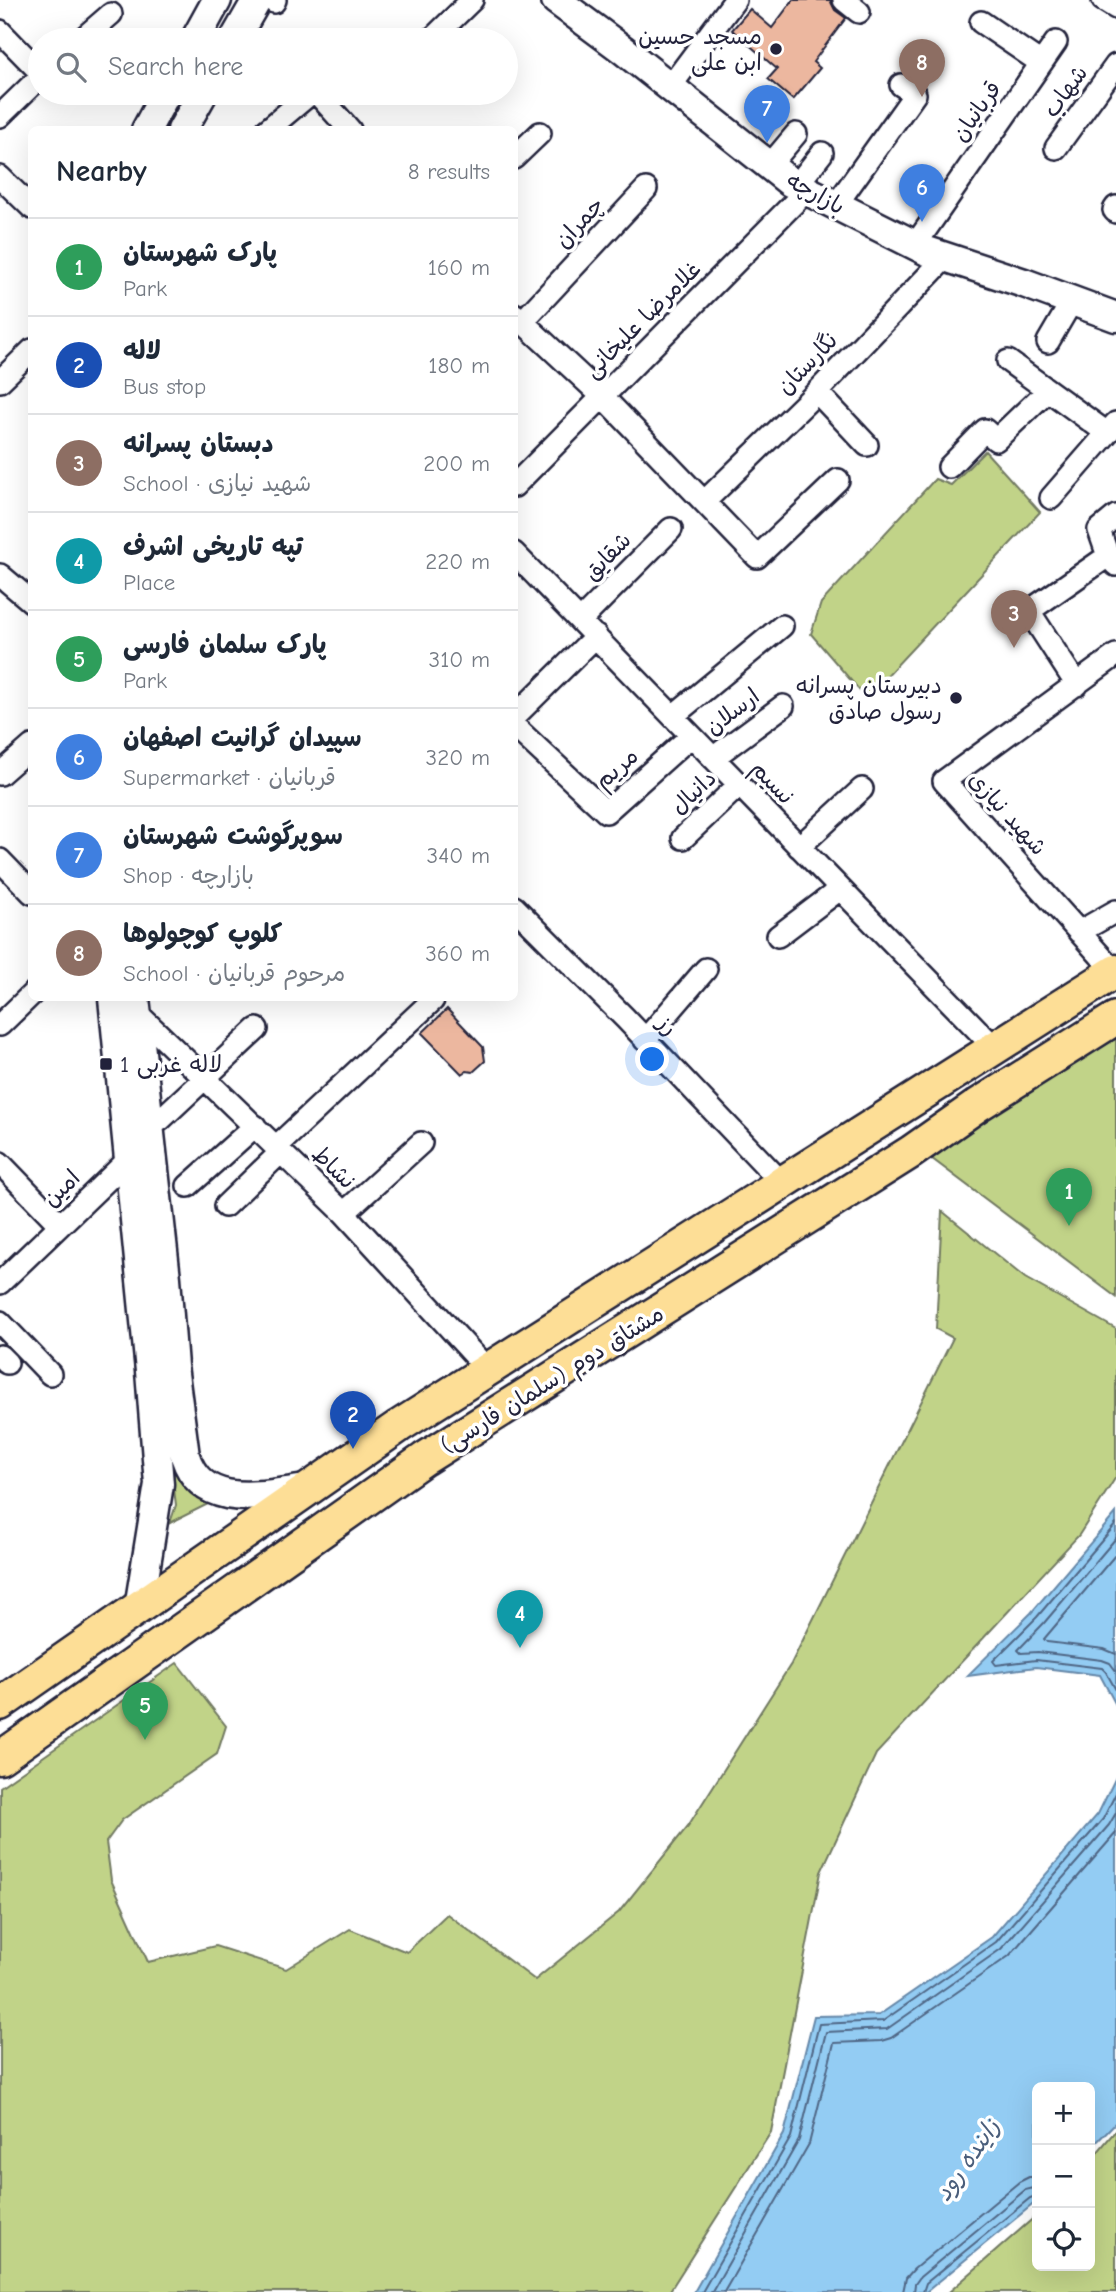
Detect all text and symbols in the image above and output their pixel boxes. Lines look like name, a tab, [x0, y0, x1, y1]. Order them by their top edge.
place label: مسجد حسین ابن علی	[638, 23, 762, 77]
search box	[28, 28, 518, 105]
pin: 8	[899, 39, 945, 97]
marker: مسجد حسین ابن علی	[768, 41, 784, 57]
icon: search	[52, 48, 90, 86]
text: Search here	[108, 52, 243, 82]
street label: شهاب	[1038, 60, 1093, 122]
street label: قربانیان	[946, 76, 1007, 147]
pin: 7	[744, 85, 790, 143]
text: Nearby	[56, 154, 147, 189]
text: 8 results	[408, 158, 490, 185]
pin: 6	[899, 164, 945, 222]
street label: بازارچه	[782, 167, 850, 220]
street label: چمران	[549, 191, 610, 253]
text: پارک شهرستان	[123, 238, 277, 268]
text: 1	[74, 254, 84, 281]
text: 160 m	[428, 254, 490, 281]
street label: غلامرضا علیخانی	[578, 255, 707, 384]
text: Park	[123, 275, 167, 302]
street label: نگارستان	[771, 327, 843, 400]
text: لاله	[123, 336, 161, 366]
text: 2	[73, 352, 85, 379]
text: 180 m	[428, 352, 490, 379]
text: Bus stop	[123, 373, 206, 400]
text: دبستان پسرانه	[123, 429, 274, 459]
text: 3	[73, 450, 85, 477]
text: 200 m	[423, 450, 490, 477]
text: School · شهید نیازی	[123, 470, 311, 497]
street label: شقایق	[578, 527, 637, 586]
text: تپه تاریخی اشرف	[123, 532, 303, 562]
text: 4	[74, 548, 84, 575]
text: 220 m	[425, 548, 490, 575]
text: Place	[123, 569, 175, 596]
pin: 3	[991, 590, 1037, 648]
text: پارک سلمان فارسی	[123, 630, 326, 660]
text: 5	[73, 646, 85, 673]
text: 310 m	[429, 646, 490, 673]
text: Park	[123, 667, 167, 694]
place label: دبیرستان پسرانه رسول صادق	[796, 672, 942, 725]
street label: ارسلان	[700, 682, 765, 740]
marker: دبیرستان پسرانه رسول صادق	[948, 690, 964, 706]
text: سپیدان گرانیت اصفهان	[123, 723, 362, 753]
street label: مریم	[589, 742, 646, 798]
text: 6	[73, 744, 85, 771]
text: 320 m	[426, 744, 490, 771]
street label: نسیم	[743, 755, 800, 813]
text: Supermarket · قربانیان	[123, 764, 336, 791]
street label: دانیال	[665, 764, 722, 820]
street label: شهید نیازی	[963, 766, 1052, 861]
text: سوپرگوشت شهرستان	[123, 821, 343, 851]
text: 7	[74, 842, 84, 869]
text: 340 m	[427, 842, 490, 869]
text: Shop · بازارچه	[123, 862, 254, 889]
text: کلوپ کوچولوها	[123, 919, 282, 949]
text: 8	[73, 940, 85, 967]
text: 360 m	[425, 940, 490, 967]
text: School · مرحوم قربانیان	[123, 960, 345, 987]
street label: رز	[650, 1008, 683, 1041]
your location	[635, 1042, 669, 1076]
place label: لاله غربی 1	[120, 1051, 222, 1079]
marker: لاله غربی 1	[98, 1056, 114, 1072]
street label: نشاط	[306, 1140, 361, 1195]
street label: امین	[37, 1164, 86, 1212]
pin: 1	[1046, 1168, 1092, 1226]
street label: مشتاق دوم (سلمان فارسی)	[436, 1300, 671, 1463]
pin: 2	[330, 1391, 376, 1449]
pin: 4	[497, 1590, 543, 1648]
pin: 5	[122, 1682, 168, 1740]
map controls	[1032, 2082, 1095, 2271]
button: +	[1032, 2082, 1095, 2145]
water label: زاینده رود	[929, 2113, 1006, 2206]
button: −	[1032, 2145, 1095, 2208]
button: locate	[1032, 2208, 1095, 2271]

